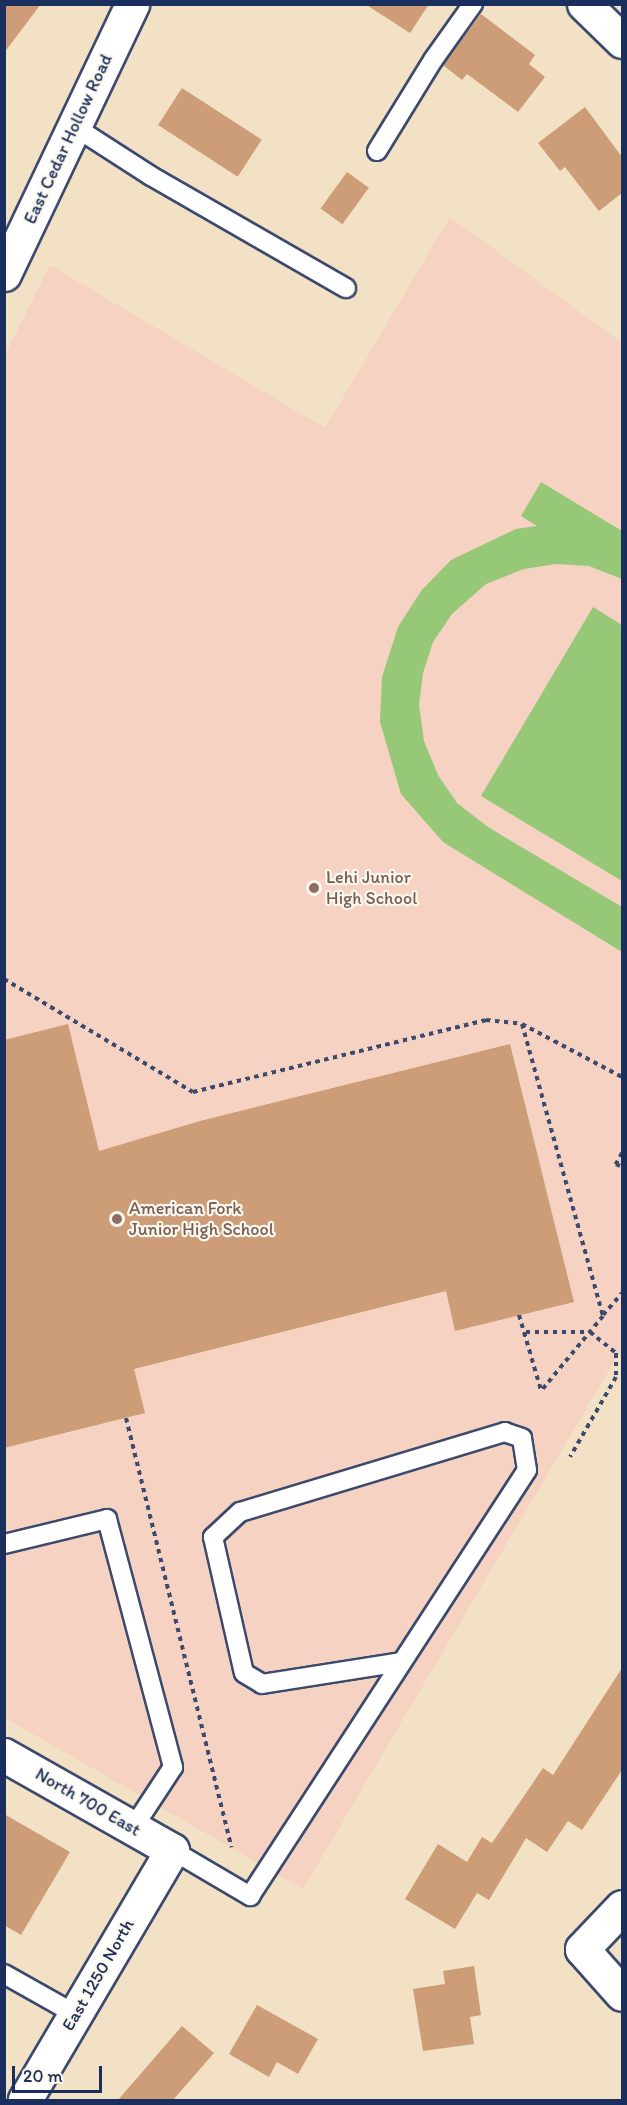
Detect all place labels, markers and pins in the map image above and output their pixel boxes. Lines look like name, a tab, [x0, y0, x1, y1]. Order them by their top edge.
place label: Lehi Junior High School	[326, 867, 417, 910]
marker: Lehi Junior High School	[307, 881, 321, 895]
place label: American Fork Junior High School	[129, 1198, 273, 1240]
marker: American Fork Junior High School	[110, 1212, 124, 1226]

